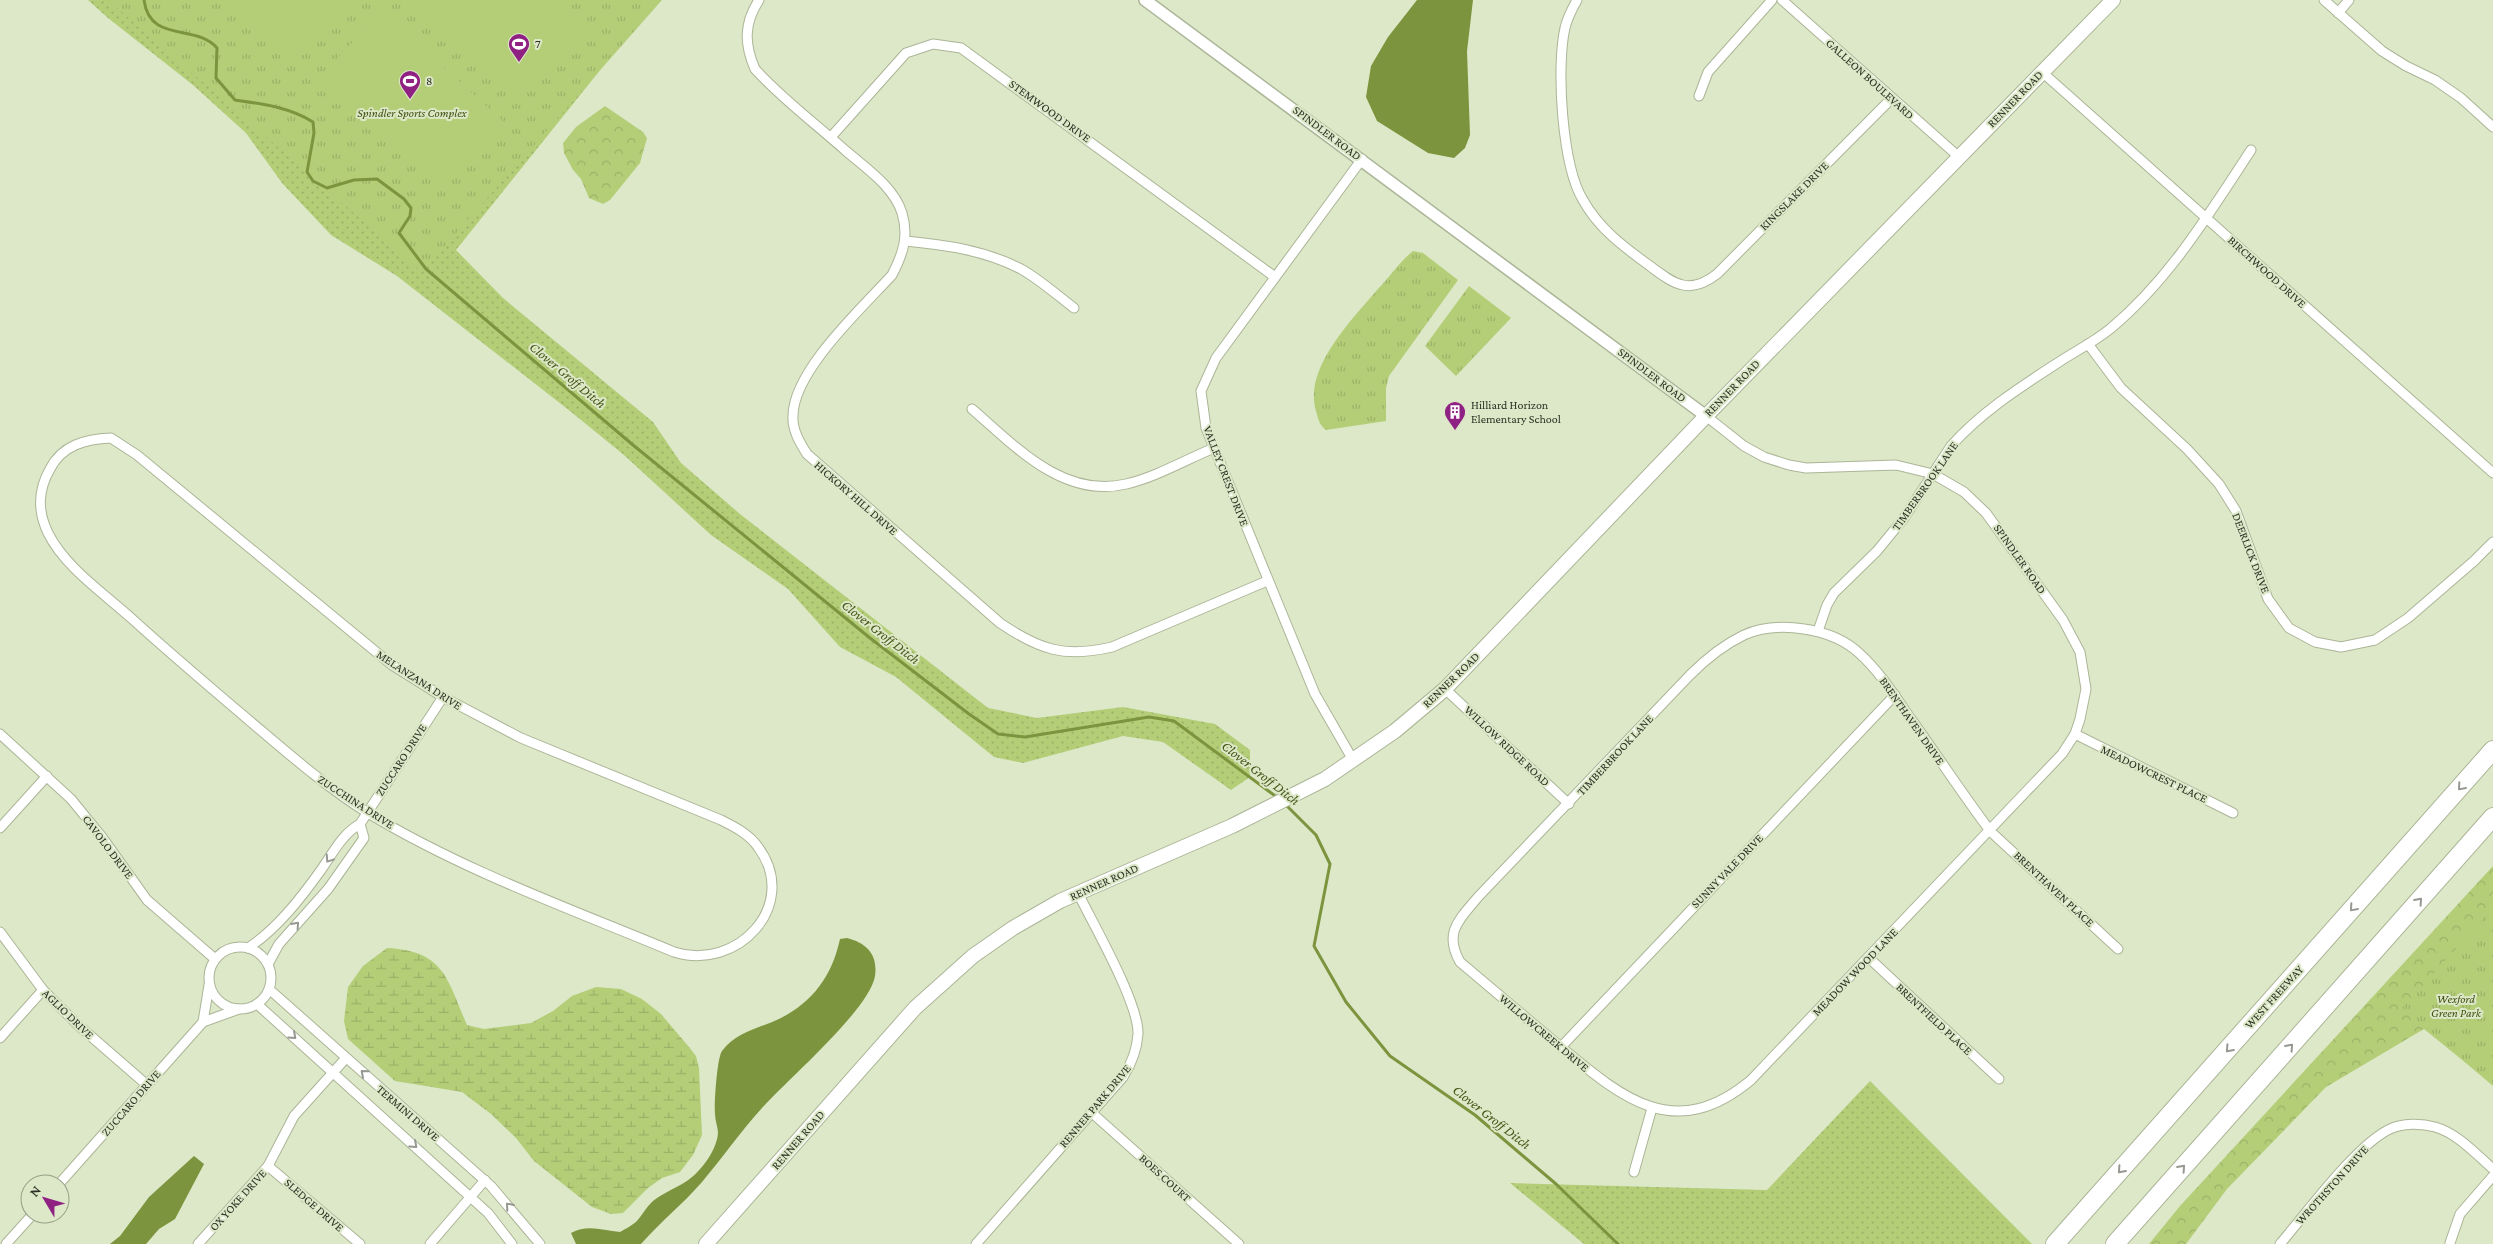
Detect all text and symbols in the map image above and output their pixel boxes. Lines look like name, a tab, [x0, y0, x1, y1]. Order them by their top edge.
sports icon: 7	[507, 32, 531, 63]
street label: GALLEON BOULEVARD	[1823, 36, 1917, 122]
place label: 7	[535, 37, 541, 51]
street label: RENNER ROAD	[1984, 68, 2046, 130]
sports icon: 8	[398, 69, 422, 100]
place label: 8	[426, 74, 432, 88]
street label: STEMWOOD DRIVE	[1006, 77, 1094, 146]
street label: SPINDLER ROAD	[1290, 103, 1364, 163]
park label: Spindler Sports Complex	[357, 106, 468, 120]
street label: KINGSLAKE DRIVE	[1757, 158, 1832, 233]
street label: BIRCHWOOD DRIVE	[2225, 233, 2309, 311]
water label: Clover Groff Ditch	[527, 338, 610, 412]
street label: SPINDLER ROAD	[1615, 345, 1689, 405]
street label: RENNER ROAD	[1701, 357, 1763, 419]
place label: Hilliard Horizon Elementary School	[1471, 398, 1561, 426]
building icon: Hilliard Horizon Elementary School	[1443, 400, 1467, 431]
street label: VALLEY CREST DRIVE	[1200, 424, 1252, 529]
street label: TIMBERBROOK LANE	[1889, 438, 1961, 533]
street label: HICKORY HILL DRIVE	[812, 458, 901, 538]
street label: DEERLICK DRIVE	[2229, 511, 2273, 596]
street label: SPINDLER ROAD	[1991, 521, 2049, 597]
water label: Clover Groff Ditch	[839, 597, 923, 668]
street label: MELANZANA DRIVE	[374, 647, 465, 713]
street label: RENNER ROAD	[1420, 649, 1482, 711]
street label: BRENTHAVEN DRIVE	[1877, 674, 1948, 768]
street label: WILLOW RIDGE ROAD	[1461, 703, 1553, 789]
street label: TIMBERBROOK LANE	[1574, 711, 1656, 798]
street label: ZUCCARO DRIVE	[372, 721, 430, 799]
water label: Clover Groff Ditch	[1219, 738, 1303, 809]
street label: MEADOWCREST PLACE	[2098, 742, 2210, 806]
street label: ZUCCHINA DRIVE	[315, 772, 397, 832]
one-way arrow	[2457, 781, 2466, 790]
street label: CAVOLO DRIVE	[79, 812, 137, 882]
street label: SUNNY VALE DRIVE	[1688, 831, 1766, 911]
street label: BRENTHAVEN PLACE	[2011, 848, 2097, 930]
one-way arrow	[326, 854, 335, 863]
street label: RENNER ROAD	[1067, 861, 1141, 903]
one-way arrow	[2413, 897, 2422, 906]
one-way arrow	[2350, 903, 2359, 912]
one-way arrow	[290, 922, 299, 931]
street label: MEADOW WOOD LANE	[1809, 925, 1901, 1019]
street label: WEST FREEWAY	[2242, 962, 2307, 1032]
street label: BRENTFIELD PLACE	[1893, 980, 1975, 1058]
street label: AGLIO DRIVE	[39, 986, 97, 1042]
street label: WILLOWCREEK DRIVE	[1496, 991, 1592, 1075]
park label: Wexford Green Park	[2431, 992, 2482, 1020]
one-way arrow	[288, 1031, 297, 1040]
one-way arrow	[2226, 1043, 2235, 1052]
one-way arrow	[2284, 1043, 2293, 1052]
street label: RENNER PARK DRIVE	[1056, 1061, 1134, 1150]
street label: ZUCCARO DRIVE	[98, 1067, 164, 1139]
one-way arrow	[360, 1070, 369, 1079]
street label: TERMINI DRIVE	[374, 1082, 443, 1144]
water label: Clover Groff Ditch	[1450, 1082, 1534, 1153]
street label: RENNER ROAD	[769, 1108, 827, 1172]
one-way arrow	[408, 1140, 417, 1149]
street label: WROTHSTON DRIVE	[2293, 1142, 2372, 1227]
street label: BOES COURT	[1136, 1151, 1194, 1205]
one-way arrow	[2118, 1164, 2127, 1173]
one-way arrow	[2176, 1165, 2185, 1174]
street label: OX YOKE DRIVE	[207, 1166, 270, 1234]
north arrow	[20, 1174, 70, 1224]
street label: SLEDGE DRIVE	[281, 1175, 347, 1235]
text: N	[26, 1182, 44, 1200]
one-way arrow	[506, 1203, 515, 1212]

